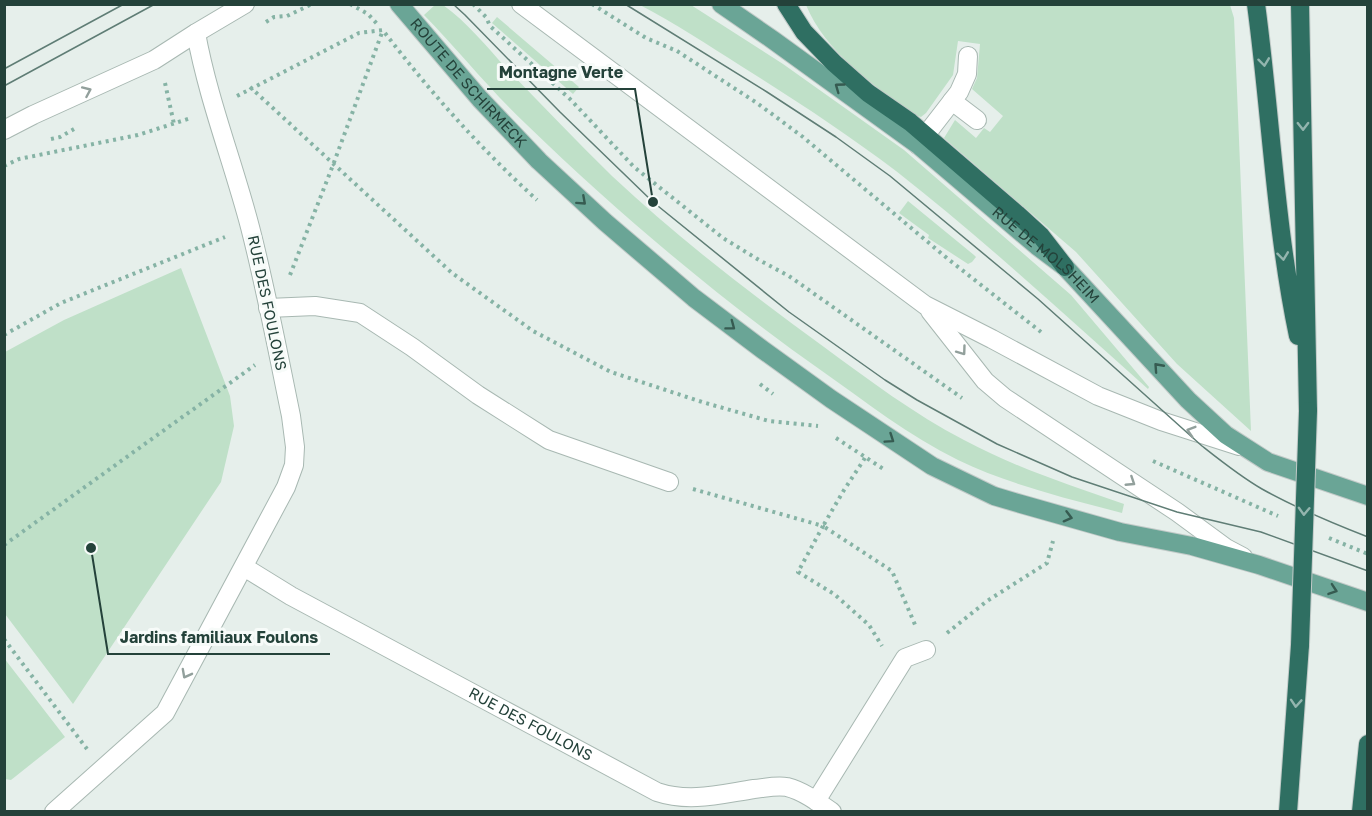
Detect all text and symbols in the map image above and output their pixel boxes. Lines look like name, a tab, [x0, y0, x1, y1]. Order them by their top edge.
street label: ROUTE DE SCHIRMECK	[407, 14, 531, 150]
callout: Montagne Verte	[487, 55, 635, 89]
one-way arrow	[1257, 58, 1269, 67]
text: Montagne Verte	[499, 62, 623, 82]
one-way arrow	[835, 83, 846, 94]
one-way arrow	[80, 86, 91, 98]
one-way arrow	[1296, 121, 1309, 130]
one-way arrow	[575, 194, 586, 205]
street label: RUE DE MOLSHEIM	[989, 202, 1104, 306]
street label: RUE DES FOULONS	[245, 233, 291, 372]
one-way arrow	[1276, 252, 1289, 261]
one-way arrow	[725, 319, 736, 330]
one-way arrow	[954, 344, 965, 355]
one-way arrow	[1154, 363, 1165, 373]
one-way arrow	[1186, 426, 1197, 438]
one-way arrow	[884, 432, 895, 443]
one-way arrow	[1124, 475, 1135, 486]
one-way arrow	[1298, 507, 1311, 516]
one-way arrow	[1062, 510, 1072, 522]
one-way arrow	[1327, 583, 1338, 596]
callout: Jardins familiaux Foulons	[108, 620, 330, 654]
text: Jardins familiaux Foulons	[120, 627, 318, 647]
one-way arrow	[182, 668, 193, 678]
street label: RUE DES FOULONS	[466, 683, 596, 764]
one-way arrow	[1289, 699, 1302, 708]

